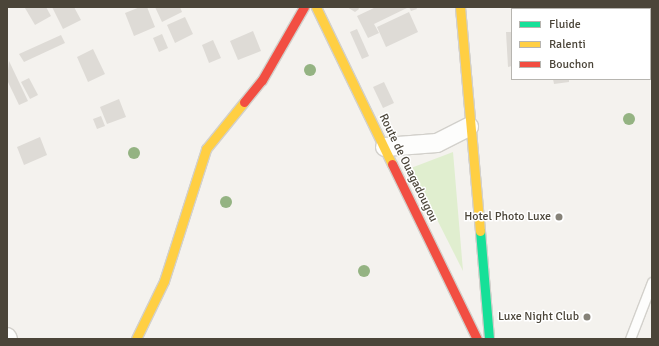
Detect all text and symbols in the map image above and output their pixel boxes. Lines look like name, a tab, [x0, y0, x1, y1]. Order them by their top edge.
legend	[511, 8, 651, 80]
text: Fluide	[549, 17, 581, 32]
text: Ralenti	[549, 37, 586, 52]
text: Bouchon	[549, 57, 594, 72]
street label: Route de Ouagadougou	[375, 111, 441, 225]
place label: Hotel Photo Luxe	[464, 210, 551, 224]
marker: Hotel Photo Luxe	[554, 212, 564, 222]
place label: Luxe Night Club	[498, 310, 579, 324]
marker: Luxe Night Club	[582, 312, 592, 322]

